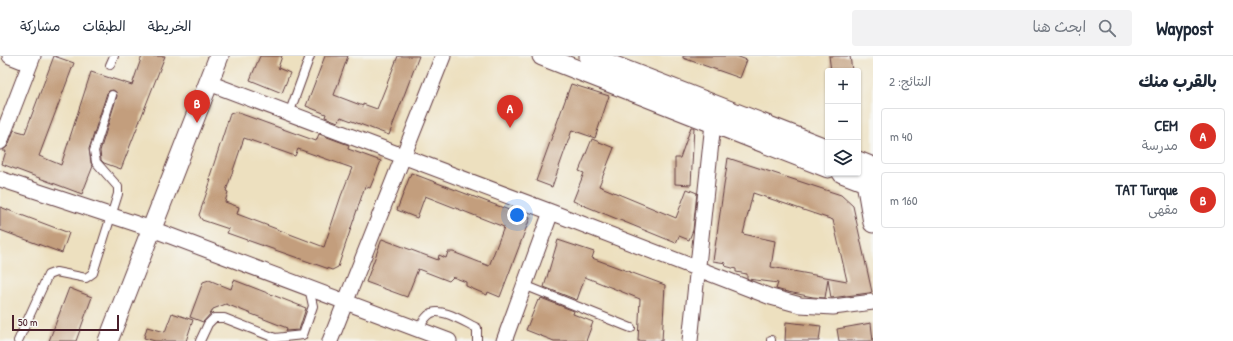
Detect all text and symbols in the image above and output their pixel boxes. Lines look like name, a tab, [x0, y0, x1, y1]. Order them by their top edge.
search box	[852, 10, 1132, 46]
text: Waypost	[1156, 15, 1213, 41]
text: مشاركة	[20, 16, 60, 35]
text: الطبقات	[82, 16, 126, 35]
text: الخريطة	[148, 16, 191, 35]
text: ابحث هنا	[1033, 16, 1086, 37]
icon: search	[1096, 17, 1118, 39]
map controls	[825, 68, 861, 176]
button: +	[825, 68, 861, 104]
text: بالقرب منك	[1139, 69, 1217, 92]
text: النتائج: 2	[889, 72, 931, 90]
pin: B	[184, 90, 210, 123]
pin: A	[497, 95, 523, 128]
button: −	[825, 104, 861, 140]
text: CEM	[1154, 115, 1178, 136]
text: 40 m	[890, 127, 913, 145]
text: A	[1200, 127, 1206, 145]
text: مدرسة	[1142, 136, 1178, 154]
button: layers	[825, 140, 861, 176]
text: TAT Turque	[1115, 179, 1178, 200]
text: 160 m	[890, 191, 918, 209]
text: B	[1200, 191, 1206, 209]
text: مقهى	[1148, 200, 1178, 218]
your location	[507, 205, 527, 225]
scale bar	[12, 313, 119, 332]
text: 50 m	[18, 315, 38, 329]

